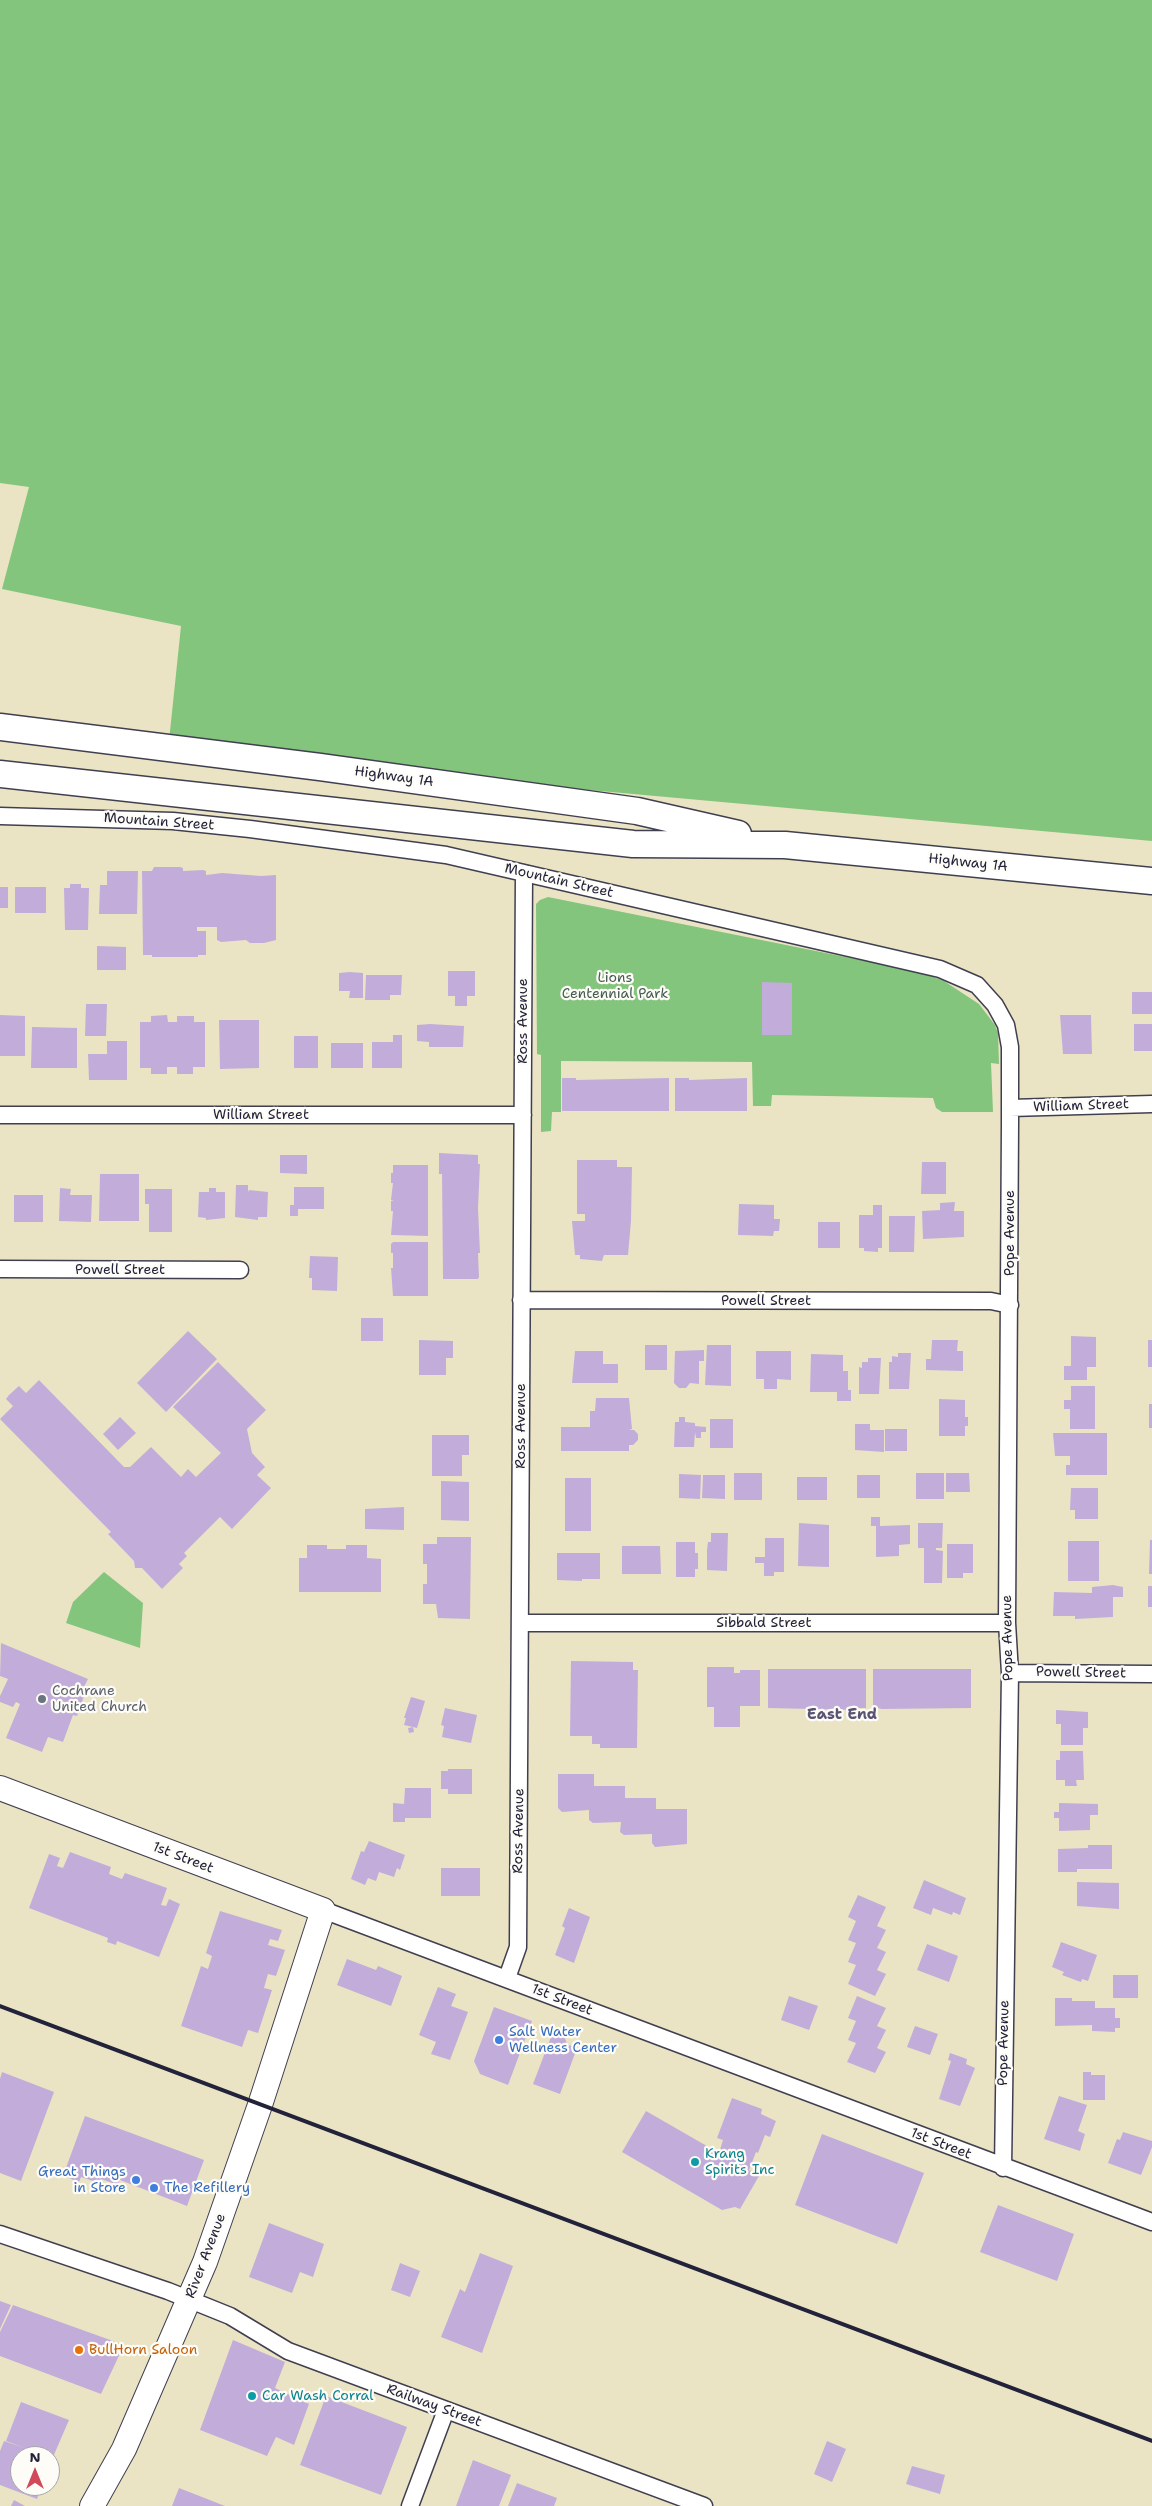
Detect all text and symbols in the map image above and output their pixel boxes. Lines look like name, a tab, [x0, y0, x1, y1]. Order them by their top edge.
street label: Highway 1A	[353, 763, 435, 791]
street label: Mountain Street	[103, 810, 215, 834]
street label: Highway 1A	[928, 850, 1008, 876]
street label: Mountain Street	[503, 860, 615, 902]
park label: Lions Centennial Park	[562, 970, 668, 1002]
street label: Ross Avenue	[515, 978, 531, 1064]
street label: William Street	[1033, 1096, 1129, 1116]
street label: William Street	[213, 1107, 309, 1123]
street label: Pope Avenue	[1002, 1190, 1018, 1276]
street label: Powell Street	[75, 1262, 165, 1278]
street label: Powell Street	[721, 1293, 811, 1309]
street label: Ross Avenue	[513, 1383, 529, 1469]
street label: Pope Avenue	[999, 1595, 1017, 1681]
street label: Sibbald Street	[716, 1615, 812, 1631]
street label: Powell Street	[1036, 1664, 1126, 1682]
place label: Cochrane United Church	[52, 1683, 147, 1715]
marker: Cochrane United Church	[36, 1693, 48, 1705]
district label: East End	[807, 1706, 877, 1724]
street label: Ross Avenue	[510, 1788, 528, 1874]
street label: 1st Street	[150, 1839, 216, 1877]
street label: 1st Street	[529, 1981, 595, 2019]
street label: Pope Avenue	[995, 2000, 1013, 2086]
place label: Salt Water Wellness Center	[509, 2024, 617, 2056]
marker: Salt Water Wellness Center	[493, 2034, 505, 2046]
street label: 1st Street	[908, 2125, 974, 2163]
place label: Krang Spirits Inc	[705, 2146, 775, 2178]
marker: Krang Spirits Inc	[689, 2156, 701, 2168]
place label: Great Things in Store	[38, 2164, 126, 2196]
marker: Great Things in Store	[130, 2174, 142, 2186]
place label: The Refillery	[164, 2180, 250, 2196]
marker: The Refillery	[148, 2182, 160, 2194]
street label: River Avenue	[182, 2211, 230, 2301]
place label: BullHorn Saloon	[89, 2342, 197, 2358]
marker: BullHorn Saloon	[73, 2344, 85, 2356]
street label: Railway Street	[384, 2381, 484, 2431]
place label: Car Wash Corral	[262, 2388, 374, 2404]
marker: Car Wash Corral	[246, 2390, 258, 2402]
north arrow	[10, 2446, 60, 2496]
text: N	[29, 2448, 41, 2466]

